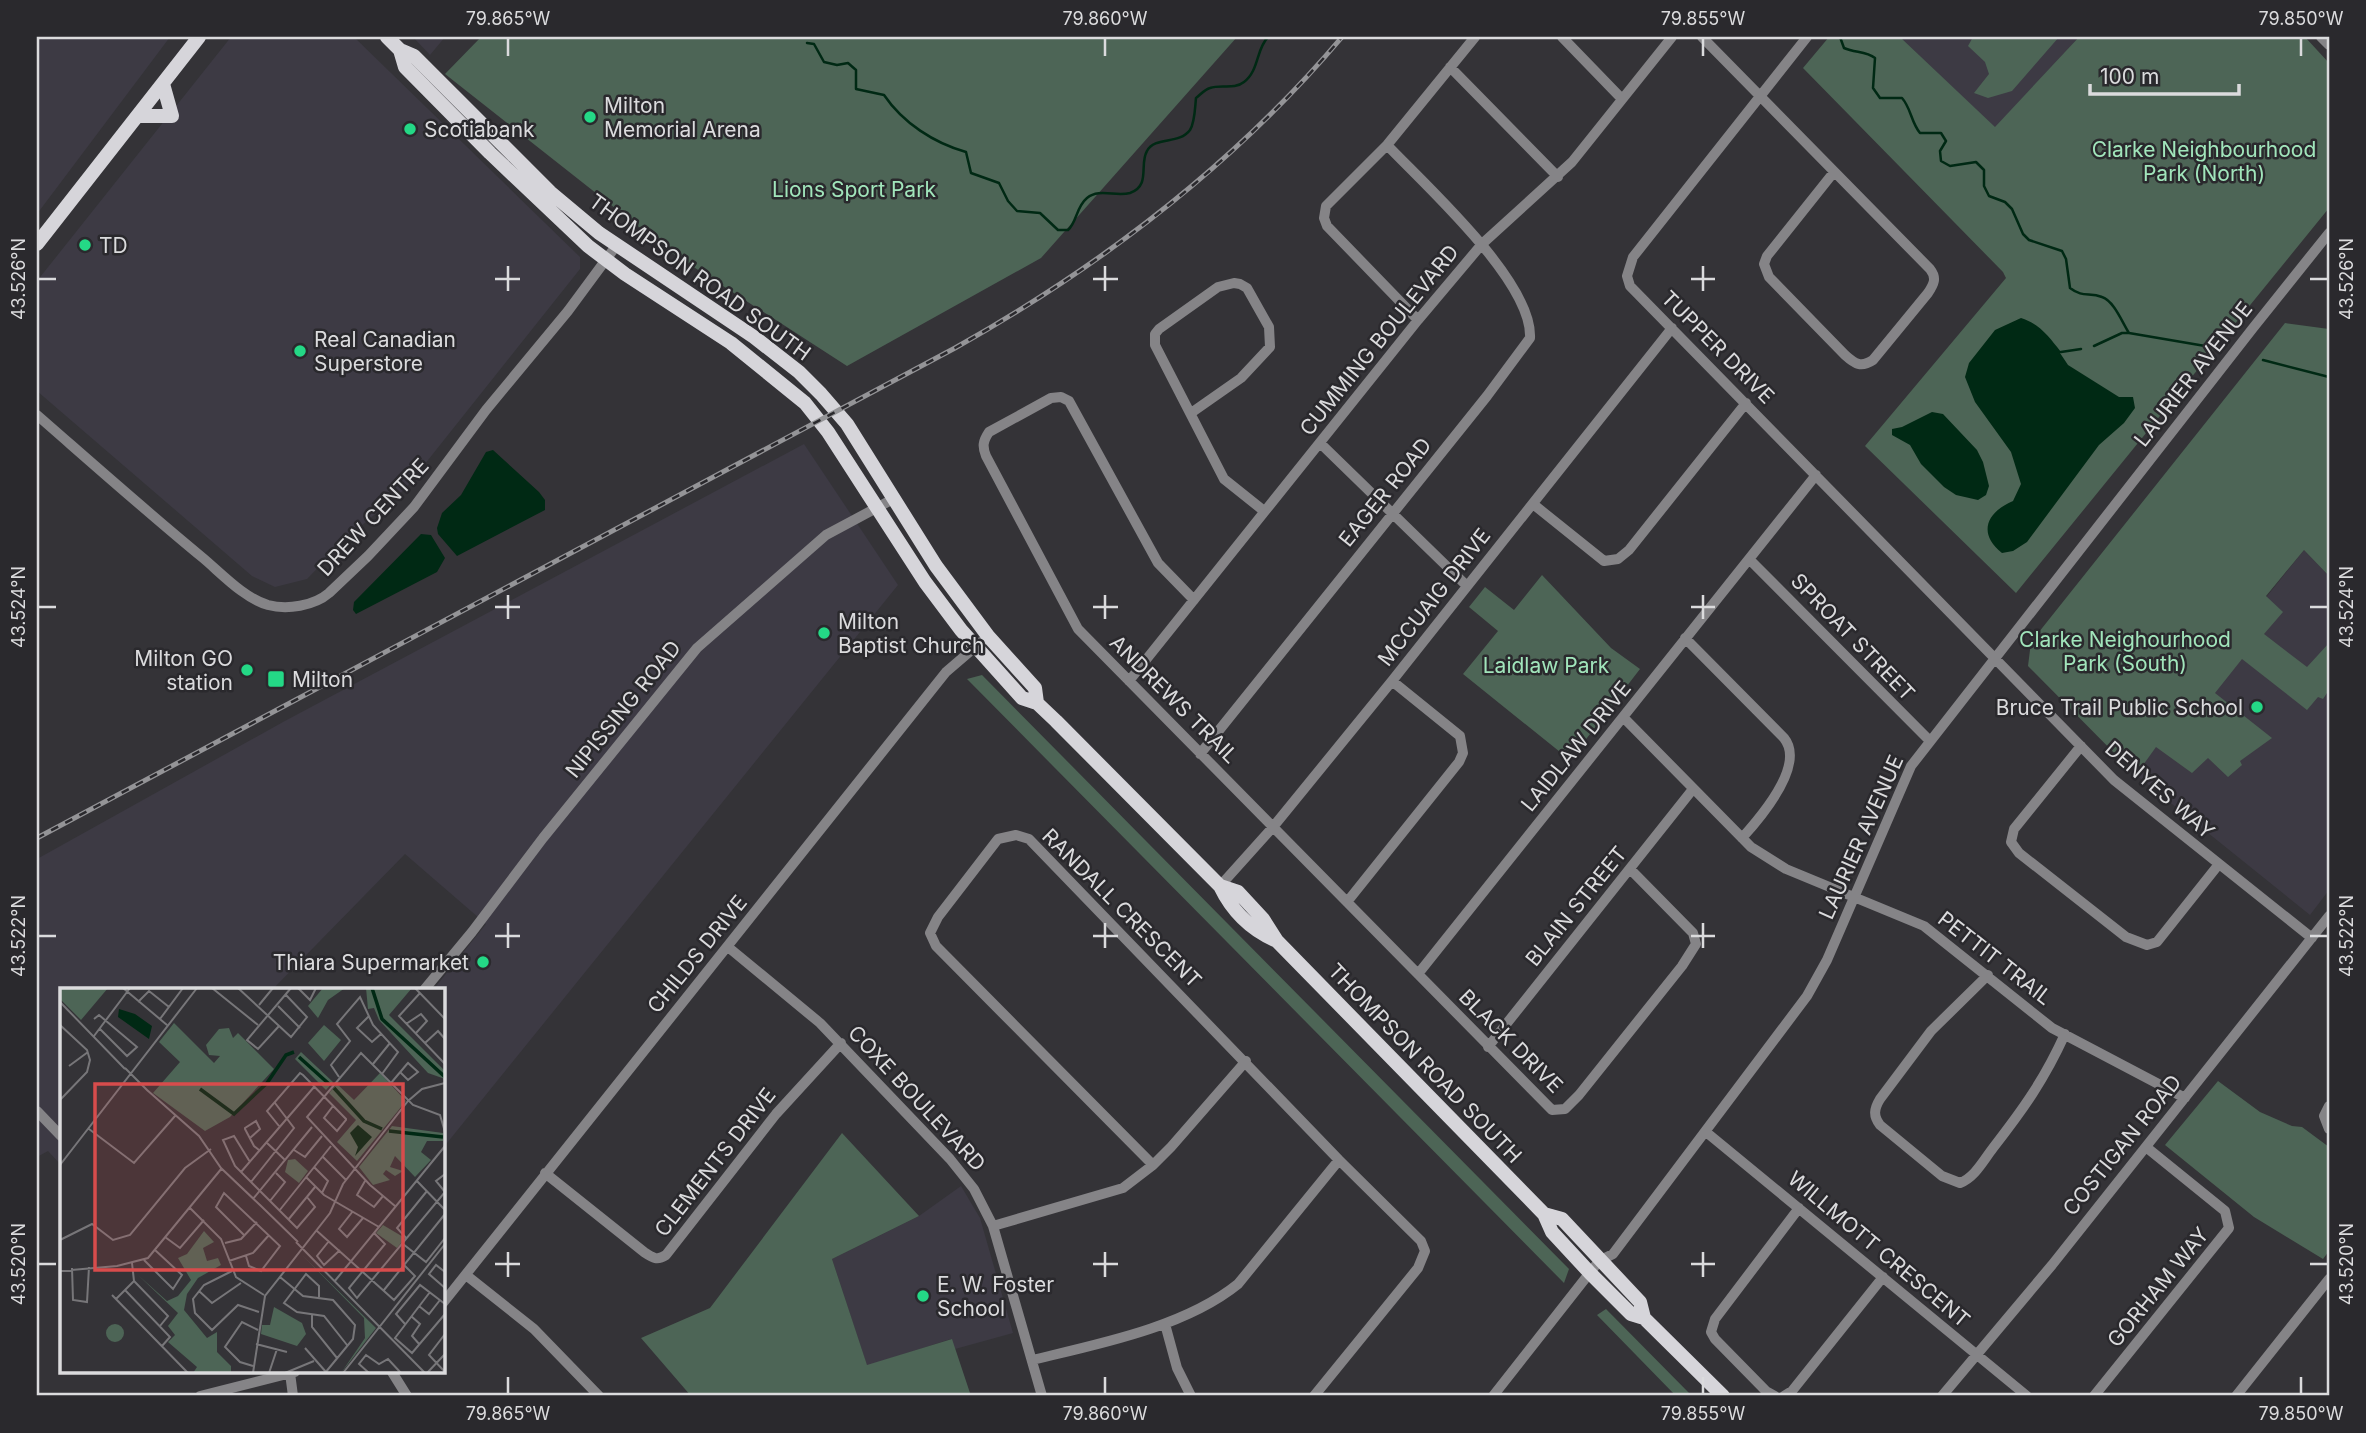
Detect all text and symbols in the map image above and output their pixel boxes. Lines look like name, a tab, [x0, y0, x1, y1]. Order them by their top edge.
text: 79.865°W	[466, 8, 551, 29]
text: 79.860°W	[1062, 8, 1148, 29]
text: 79.855°W	[1661, 8, 1745, 29]
text: 79.850°W	[2259, 8, 2344, 29]
scale bar	[2090, 52, 2238, 96]
text: 100 m	[2100, 64, 2159, 89]
place label: Milton Memorial Arena	[604, 93, 761, 142]
marker: Milton Memorial Arena	[582, 109, 598, 125]
place label: Scotiabank	[424, 117, 535, 142]
marker: Scotiabank	[402, 121, 418, 137]
park label: Clarke Neighbourhood Park (North)	[2092, 137, 2316, 186]
park label: Lions Sport Park	[772, 177, 936, 202]
street label: THOMPSON ROAD SOUTH	[584, 188, 816, 366]
place label: TD	[99, 233, 128, 258]
marker: TD	[77, 237, 93, 253]
text: 43.526°N	[8, 238, 29, 320]
text: 43.526°N	[2336, 238, 2357, 320]
street label: CUMMING BOULEVARD	[1294, 240, 1464, 440]
street label: TUPPER DRIVE	[1656, 285, 1780, 409]
street label: LAURIER AVENUE	[2129, 297, 2257, 451]
place label: Real Canadian Superstore	[314, 327, 456, 376]
marker: Real Canadian Superstore	[292, 343, 308, 359]
street label: EAGER ROAD	[1334, 433, 1436, 551]
street label: DREW CENTRE	[312, 453, 434, 581]
street label: MCCUAIG DRIVE	[1372, 523, 1496, 671]
text: 43.524°N	[8, 566, 29, 648]
text: 43.524°N	[2336, 566, 2357, 648]
street label: SPROAT STREET	[1786, 568, 1920, 706]
place label: Milton Baptist Church	[838, 609, 984, 658]
marker: Milton Baptist Church	[816, 625, 832, 641]
park label: Clarke Neighourhood Park (South)	[2019, 627, 2231, 676]
street label: ANDREWS TRAIL	[1105, 630, 1243, 768]
street label: NIPISSING ROAD	[560, 635, 686, 783]
place label: Milton GO station	[134, 646, 233, 695]
park label: Laidlaw Park	[1483, 653, 1610, 678]
marker: Milton GO station	[239, 662, 255, 678]
place label: Milton	[292, 667, 353, 692]
marker: Milton	[266, 669, 286, 689]
street label: LAIDLAW DRIVE	[1516, 676, 1636, 816]
place label: Bruce Trail Public School	[1996, 695, 2243, 720]
marker: Bruce Trail Public School	[2249, 699, 2265, 715]
street label: DENYES WAY	[2100, 736, 2220, 844]
street label: LAURIER AVENUE	[1814, 751, 1908, 923]
street label: RANDALL CRESCENT	[1037, 823, 1207, 993]
street label: BLAIN STREET	[1520, 841, 1632, 971]
street label: CHILDS DRIVE	[642, 890, 752, 1018]
text: 43.522°N	[8, 895, 29, 977]
text: 43.522°N	[2336, 895, 2357, 977]
street label: PETTIT TRAIL	[1933, 906, 2057, 1010]
place label: Thiara Supermarket	[273, 950, 469, 975]
marker: Thiara Supermarket	[475, 954, 491, 970]
street label: THOMPSON ROAD SOUTH	[1323, 958, 1527, 1168]
street label: BLACK DRIVE	[1454, 984, 1568, 1098]
inset map	[60, 988, 444, 1374]
street label: COXE BOULEVARD	[843, 1020, 991, 1176]
street label: COSTIGAN ROAD	[2058, 1070, 2186, 1220]
street label: CLEMENTS DRIVE	[649, 1083, 781, 1241]
street label: WILLMOTT CRESCENT	[1783, 1166, 1975, 1332]
street label: GORHAM WAY	[2102, 1222, 2214, 1352]
text: 43.520°N	[8, 1223, 29, 1305]
text: 43.520°N	[2336, 1223, 2357, 1305]
place label: E. W. Foster School	[937, 1272, 1054, 1321]
marker: E. W. Foster School	[915, 1288, 931, 1304]
text: 79.865°W	[466, 1403, 551, 1424]
text: 79.860°W	[1062, 1403, 1148, 1424]
text: 79.855°W	[1661, 1403, 1745, 1424]
text: 79.850°W	[2259, 1403, 2344, 1424]

